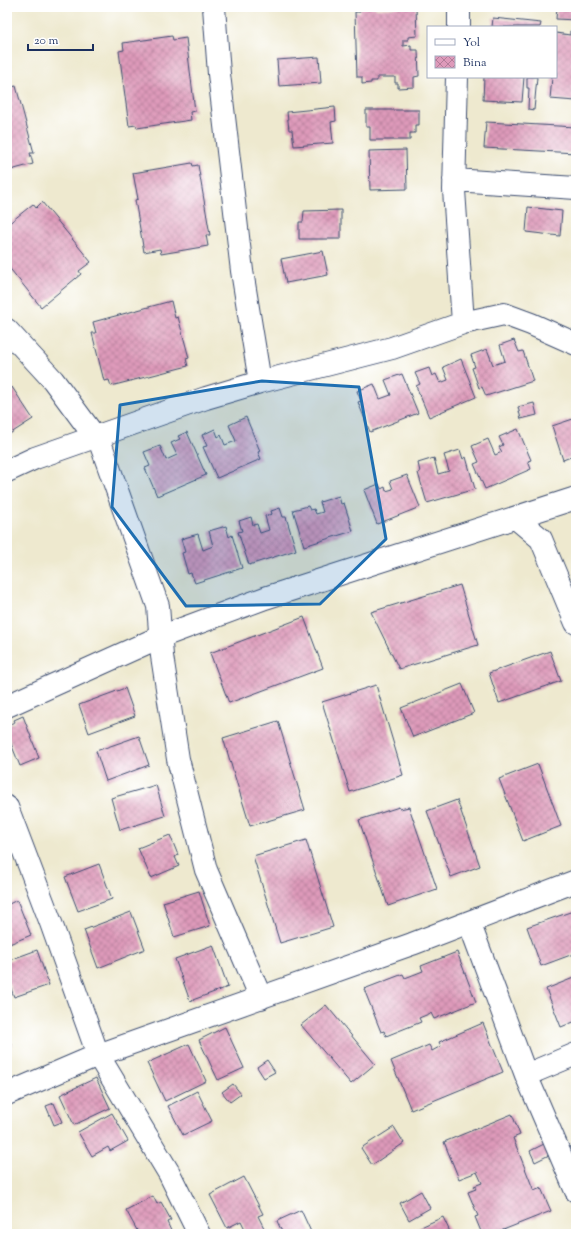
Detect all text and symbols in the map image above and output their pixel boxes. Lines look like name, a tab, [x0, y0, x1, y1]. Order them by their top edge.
scale bar	[28, 26, 93, 52]
legend	[427, 26, 557, 78]
text: 20 m	[34, 32, 59, 50]
text: Yol	[463, 34, 481, 52]
text: Bina	[463, 54, 487, 72]

